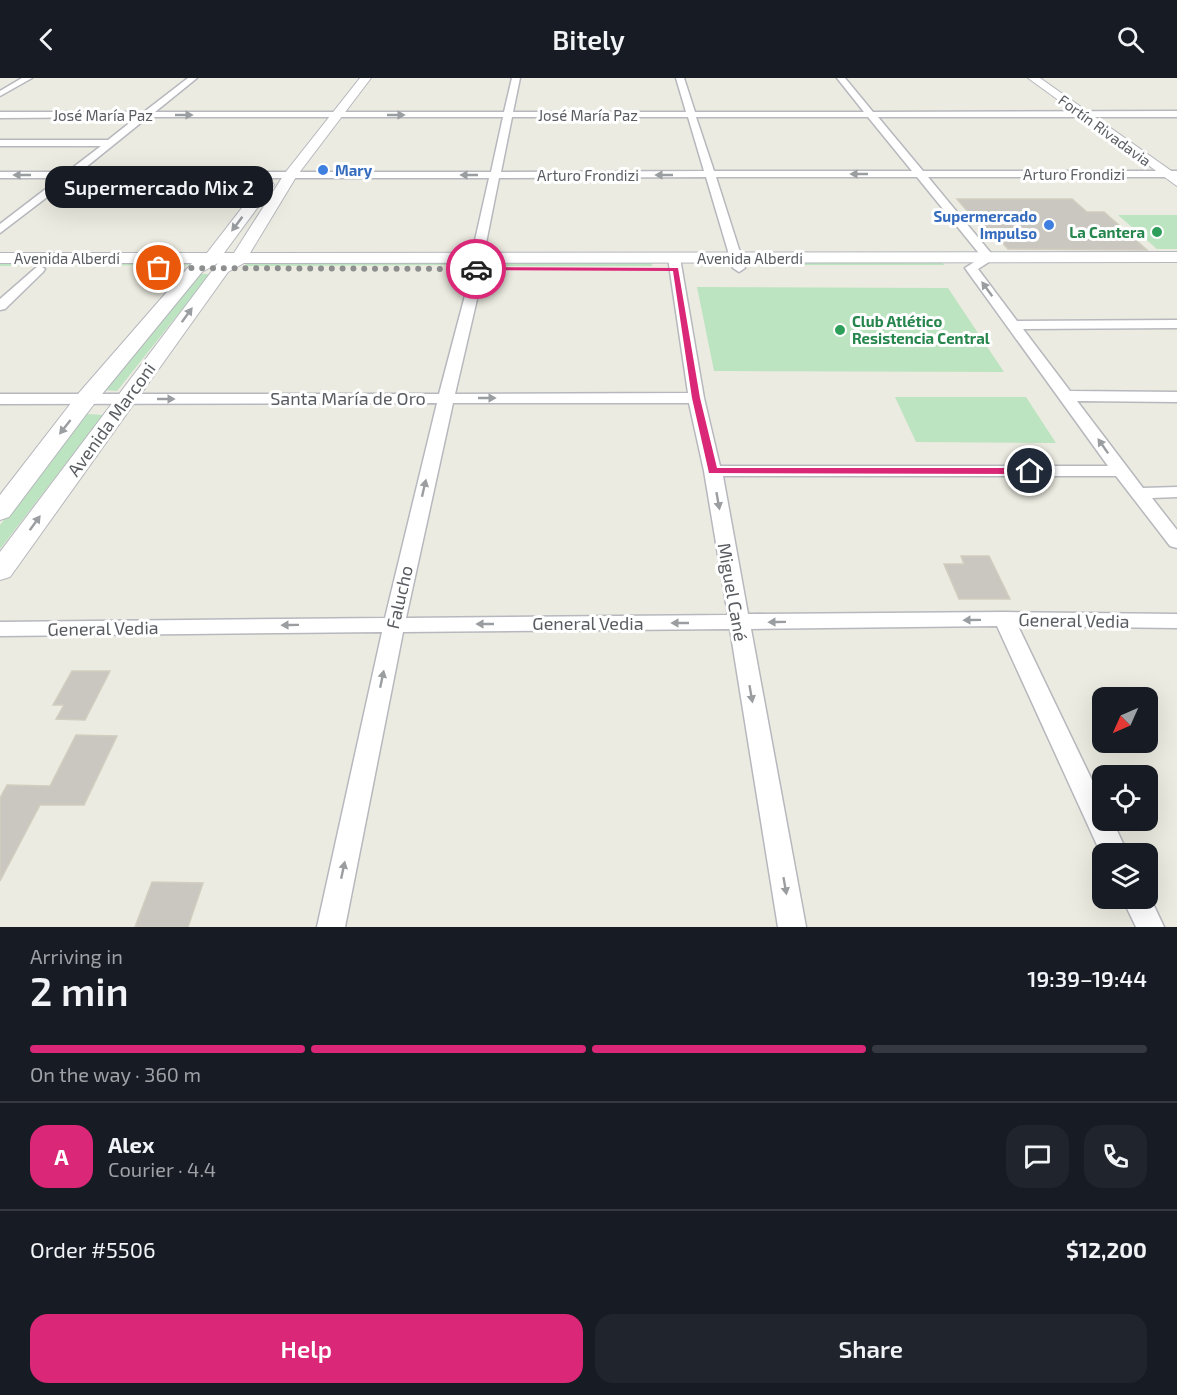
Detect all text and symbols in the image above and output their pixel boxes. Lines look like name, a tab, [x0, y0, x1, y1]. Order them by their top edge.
icon: back	[30, 23, 63, 56]
text: Bitely	[552, 23, 625, 55]
icon: search	[1114, 23, 1147, 56]
street label: Fortín Rivadavia	[1055, 90, 1155, 170]
street label: José María Paz	[53, 106, 153, 124]
street label: José María Paz	[538, 106, 638, 124]
one-way arrow	[175, 110, 194, 120]
one-way arrow	[386, 110, 405, 120]
place label: Mary	[335, 161, 373, 180]
marker: Mary	[316, 163, 330, 177]
street label: Arturo Frondizi	[1023, 165, 1125, 183]
callout: Supermercado Mix 2	[45, 166, 273, 208]
street label: Arturo Frondizi	[537, 166, 639, 184]
one-way arrow	[12, 170, 31, 180]
one-way arrow	[460, 170, 479, 180]
one-way arrow	[655, 170, 674, 180]
one-way arrow	[850, 170, 869, 179]
text: Supermercado Mix 2	[64, 175, 254, 199]
place label: Supermercado Impulso	[934, 207, 1037, 242]
one-way arrow	[232, 217, 244, 232]
marker: Supermercado Impulso	[1042, 218, 1056, 232]
place label: La Cantera	[1069, 223, 1145, 241]
marker: La Cantera	[1150, 225, 1164, 239]
courier	[446, 239, 506, 299]
pin	[133, 242, 184, 293]
street label: Avenida Alberdi	[14, 249, 120, 267]
street label: Avenida Alberdi	[697, 249, 803, 267]
icon: bag	[142, 251, 175, 284]
icon: car	[460, 253, 493, 286]
one-way arrow	[981, 282, 993, 298]
one-way arrow	[181, 308, 193, 324]
place label: Club Atlético Resistencia Central	[852, 312, 990, 347]
marker: Club Atlético Resistencia Central	[833, 323, 847, 337]
street label: Avenida Marconi	[62, 358, 160, 480]
street label: Santa María de Oro	[270, 387, 426, 409]
one-way arrow	[477, 393, 496, 403]
one-way arrow	[156, 394, 175, 404]
one-way arrow	[60, 419, 72, 434]
one-way arrow	[1097, 438, 1109, 454]
pin	[1004, 445, 1055, 496]
icon: home	[1013, 454, 1046, 487]
one-way arrow	[420, 478, 429, 497]
one-way arrow	[713, 492, 722, 511]
one-way arrow	[28, 516, 40, 531]
street label: Miguel Cané	[714, 541, 752, 643]
street label: Falucho	[381, 563, 417, 631]
street label: General Vedia	[1018, 608, 1130, 632]
street label: General Vedia	[532, 612, 644, 634]
one-way arrow	[962, 615, 981, 625]
street label: General Vedia	[47, 616, 159, 640]
one-way arrow	[767, 617, 786, 627]
one-way arrow	[670, 618, 689, 628]
one-way arrow	[475, 619, 494, 629]
one-way arrow	[280, 621, 299, 630]
one-way arrow	[378, 669, 387, 688]
one-way arrow	[747, 684, 756, 703]
north arrow	[1092, 687, 1158, 753]
map controls	[1092, 687, 1158, 909]
button: locate	[1092, 765, 1158, 831]
button: layers	[1092, 843, 1158, 909]
one-way arrow	[339, 860, 348, 879]
one-way arrow	[781, 876, 790, 895]
text: Arriving in	[30, 944, 123, 968]
text: 19:39–19:44	[1027, 965, 1147, 991]
text: 2 min	[30, 967, 129, 1014]
text: On the way · 360 m	[30, 1062, 201, 1086]
button: chat	[1006, 1125, 1069, 1188]
button: phone	[1084, 1125, 1147, 1188]
text: Alex	[108, 1131, 154, 1157]
text: A	[54, 1143, 69, 1169]
text: Courier · 4.4	[108, 1157, 216, 1181]
text: Order #5506	[30, 1236, 156, 1262]
text: $12,200	[1066, 1236, 1147, 1262]
button: Help	[30, 1314, 583, 1383]
button: Share	[595, 1314, 1147, 1383]

